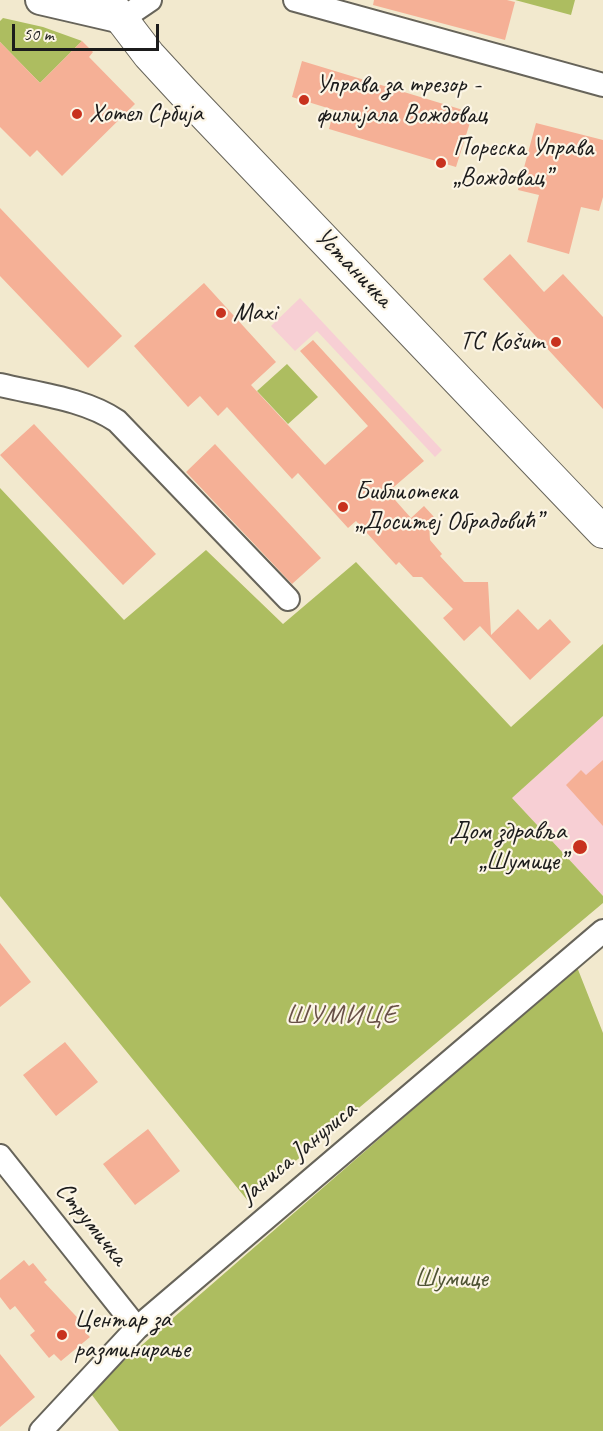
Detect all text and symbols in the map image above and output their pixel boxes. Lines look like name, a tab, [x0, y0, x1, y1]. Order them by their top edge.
scale bar	[15, 12, 162, 50]
text: 50 m	[23, 23, 54, 45]
place label: Управа за трезор - филијала Вождовац	[316, 69, 487, 130]
marker: Управа за трезор - филијала Вождовац	[297, 93, 311, 107]
place label: Хотел Србија	[89, 98, 203, 130]
marker: Хотел Србија	[70, 107, 84, 121]
place label: Пореска Управа „Вождовац”	[453, 132, 593, 194]
marker: Пореска Управа „Вождовац”	[434, 156, 448, 170]
street label: Устаничка	[307, 222, 399, 314]
place label: Maxi	[233, 297, 277, 329]
marker: Maxi	[214, 306, 228, 320]
place label: TC Košum	[459, 326, 544, 358]
marker: TC Košum	[549, 335, 563, 349]
place label: Библиотека „Доситеј Обрадовић”	[355, 476, 541, 538]
marker: Библиотека „Доситеј Обрадовић”	[336, 500, 350, 514]
place label: Дом здравља „Шумице”	[449, 816, 566, 878]
marker: Дом здравља „Шумице”	[571, 838, 589, 856]
district label: ШУМИЦЕ	[286, 1000, 398, 1032]
street label: Јаниса Јанулиса	[233, 1095, 363, 1211]
street label: Струмичка	[48, 1176, 134, 1272]
park label: Шумице	[414, 1263, 488, 1295]
place label: Центар за разминирање	[74, 1304, 190, 1366]
marker: Центар за разминирање	[55, 1328, 69, 1342]

